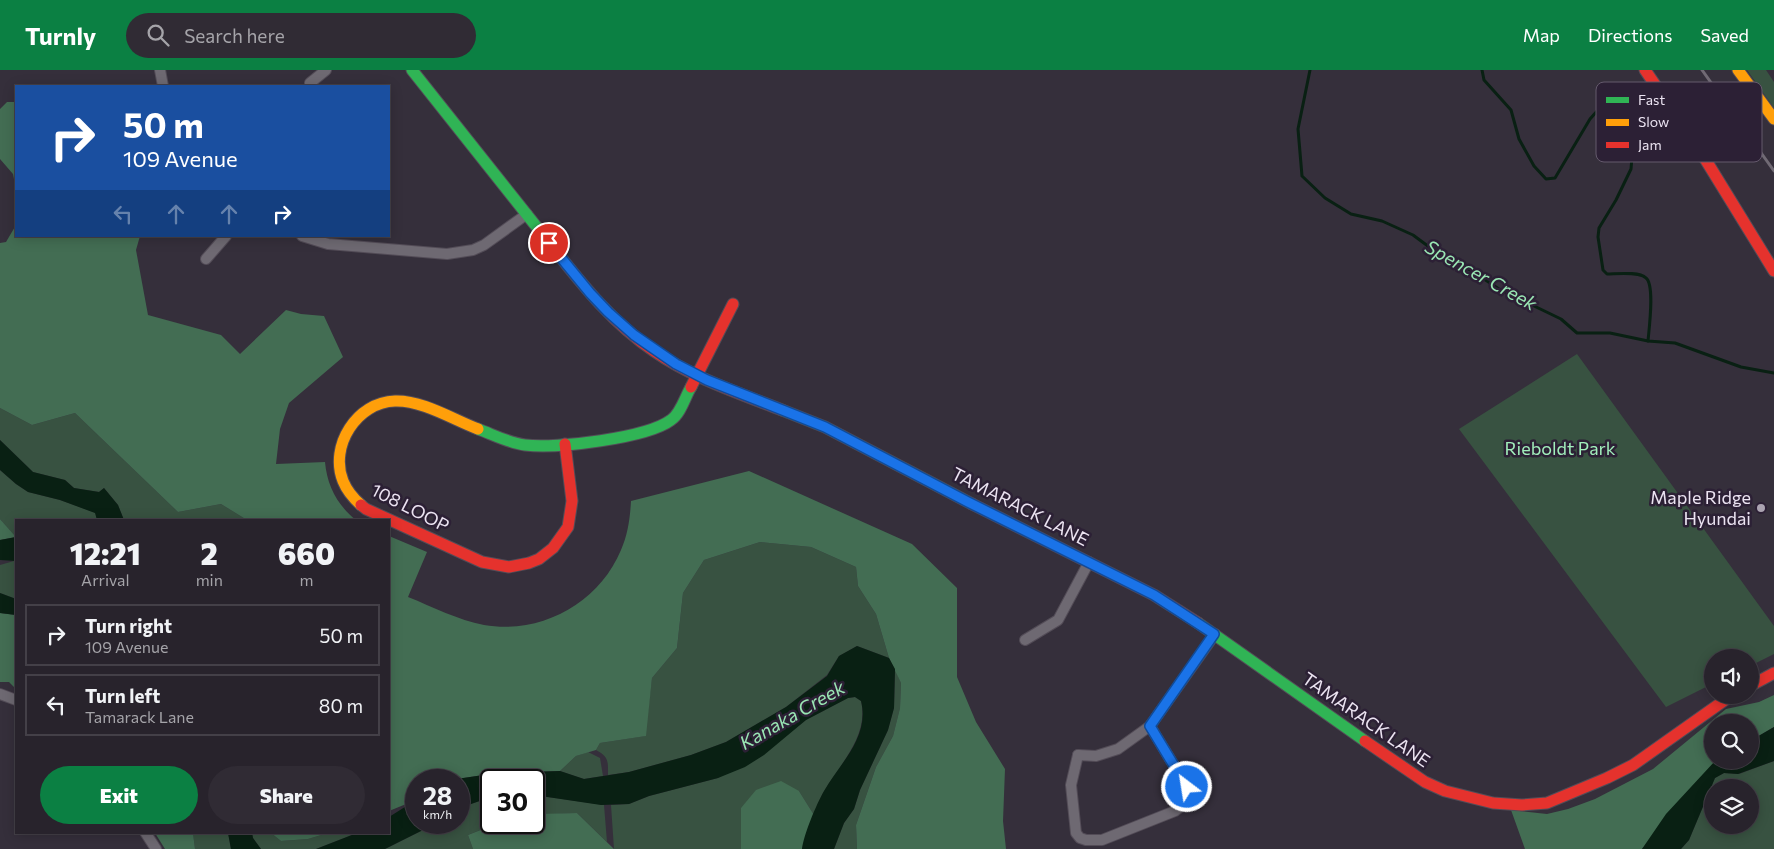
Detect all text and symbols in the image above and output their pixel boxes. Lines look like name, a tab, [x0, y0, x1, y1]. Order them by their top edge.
search box	[126, 13, 476, 58]
text: Turnly	[25, 21, 96, 50]
icon: search	[144, 21, 172, 49]
text: Search here	[184, 24, 285, 47]
text: Map	[1523, 24, 1560, 46]
text: Directions	[1588, 24, 1672, 46]
text: Saved	[1700, 24, 1749, 46]
legend	[1596, 82, 1762, 162]
text: Fast	[1638, 91, 1665, 108]
text: 50 m	[123, 102, 204, 145]
icon: right	[40, 105, 105, 170]
text: Slow	[1638, 113, 1669, 130]
text: Jam	[1638, 136, 1662, 153]
text: 109 Avenue	[123, 145, 238, 172]
icon: left	[109, 200, 137, 228]
icon: ahead	[162, 200, 190, 228]
icon: ahead	[215, 200, 243, 228]
icon: right	[268, 200, 296, 228]
pin	[528, 222, 570, 264]
icon: arrive	[535, 229, 563, 257]
water label: Spencer Creek	[1421, 234, 1542, 315]
park label: Rieboldt Park	[1504, 437, 1616, 459]
street label: TAMARACK LANE	[948, 462, 1093, 550]
street label: 108 LOOP	[368, 478, 453, 536]
place label: Maple Ridge Hyundai	[1650, 486, 1751, 529]
marker: Maple Ridge Hyundai	[1755, 502, 1767, 514]
text: 12:21	[70, 534, 141, 571]
text: 2	[201, 534, 218, 571]
text: 660	[278, 534, 335, 571]
text: Arrival	[81, 570, 130, 589]
text: min	[196, 570, 223, 589]
text: m	[299, 570, 313, 589]
text: Turn right	[85, 614, 172, 637]
icon: right	[42, 621, 70, 649]
text: 50 m	[319, 624, 363, 647]
text: 109 Avenue	[85, 637, 168, 656]
map controls	[1704, 649, 1759, 834]
button: sound	[1704, 649, 1759, 704]
street label: TAMARACK LANE	[1298, 667, 1435, 771]
water label: Kanaka Creek	[735, 675, 849, 754]
text: Turn left	[85, 684, 160, 707]
icon: left	[42, 691, 70, 719]
text: 80 m	[319, 694, 363, 717]
text: Tamarack Lane	[85, 707, 194, 726]
button: search	[1704, 714, 1759, 769]
position arrow	[1160, 760, 1212, 812]
button: Exit	[40, 766, 198, 824]
button: Share	[208, 766, 365, 824]
speed limit sign: 30	[480, 769, 545, 834]
button: layers	[1704, 779, 1759, 834]
text: 28	[423, 780, 452, 810]
text: km/h	[423, 807, 452, 821]

